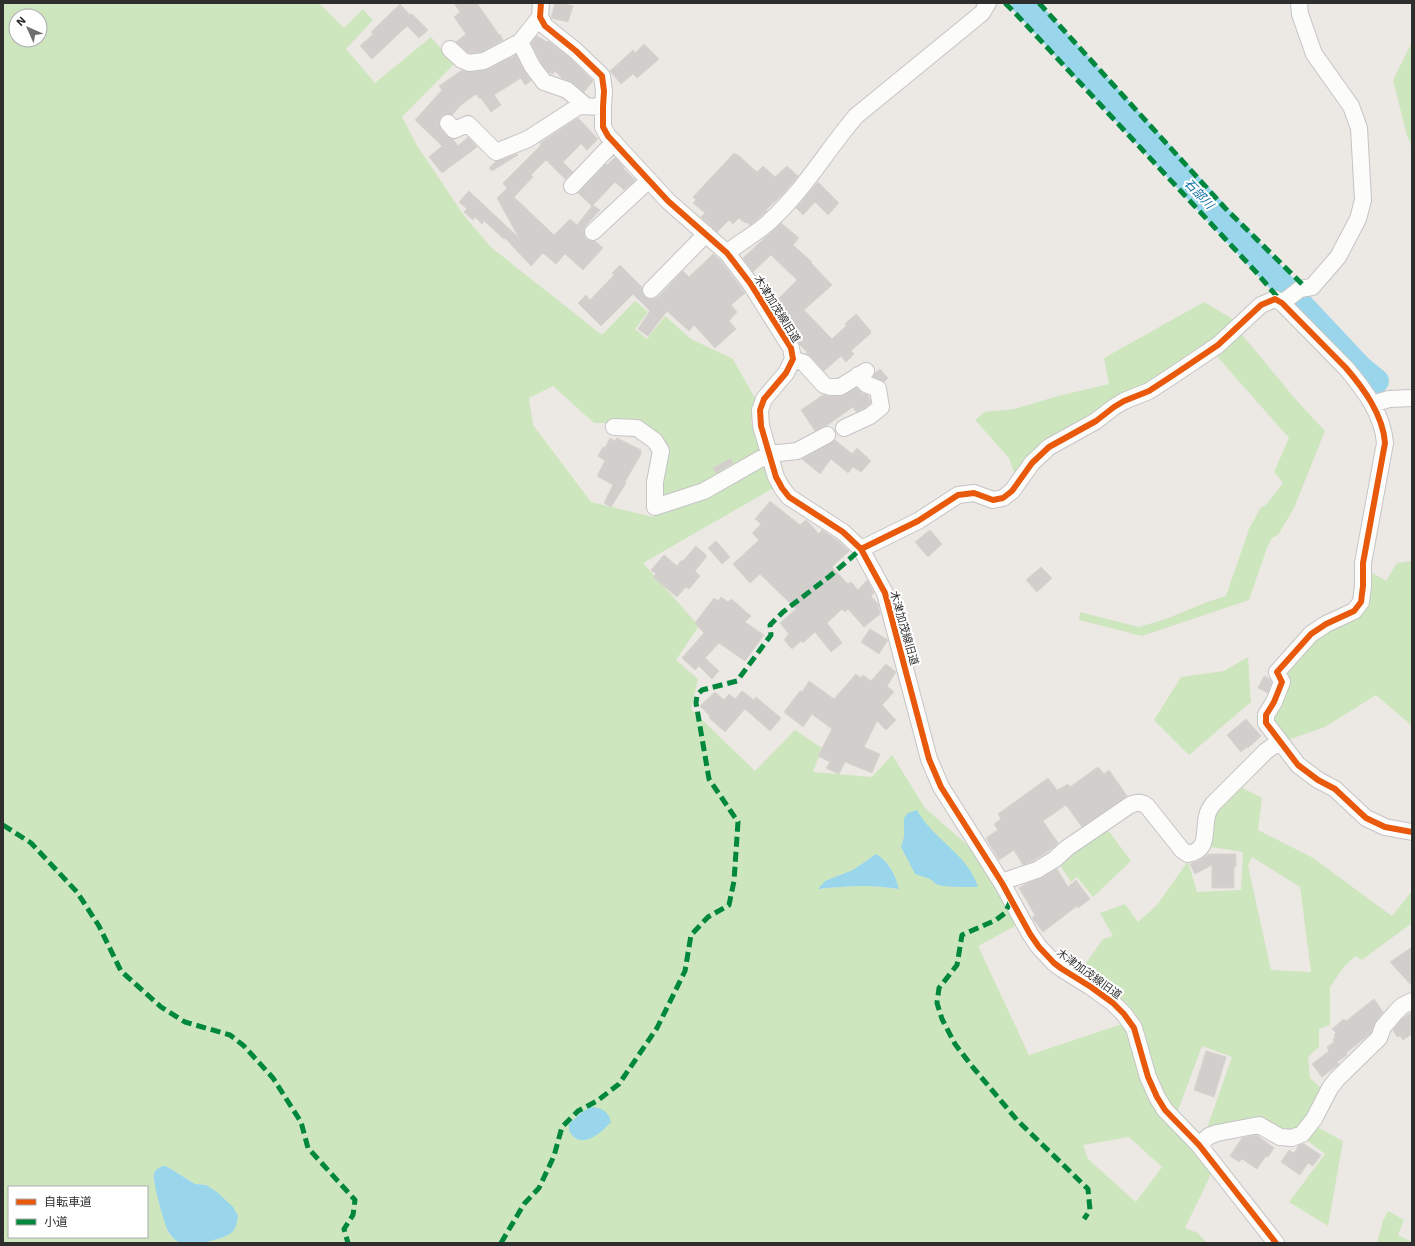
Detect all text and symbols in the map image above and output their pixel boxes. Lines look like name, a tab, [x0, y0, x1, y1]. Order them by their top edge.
north arrow	[8, 8, 48, 48]
text: N	[14, 14, 29, 29]
water label: 石部川	[1182, 176, 1218, 213]
street label: 木津加茂線旧道	[751, 273, 803, 345]
street label: 木津加茂線旧道	[887, 589, 921, 667]
street label: 木津加茂線旧道	[1054, 946, 1124, 1002]
legend	[8, 1186, 148, 1238]
text: 自転車道	[44, 1195, 92, 1209]
text: 小道	[44, 1215, 68, 1229]

